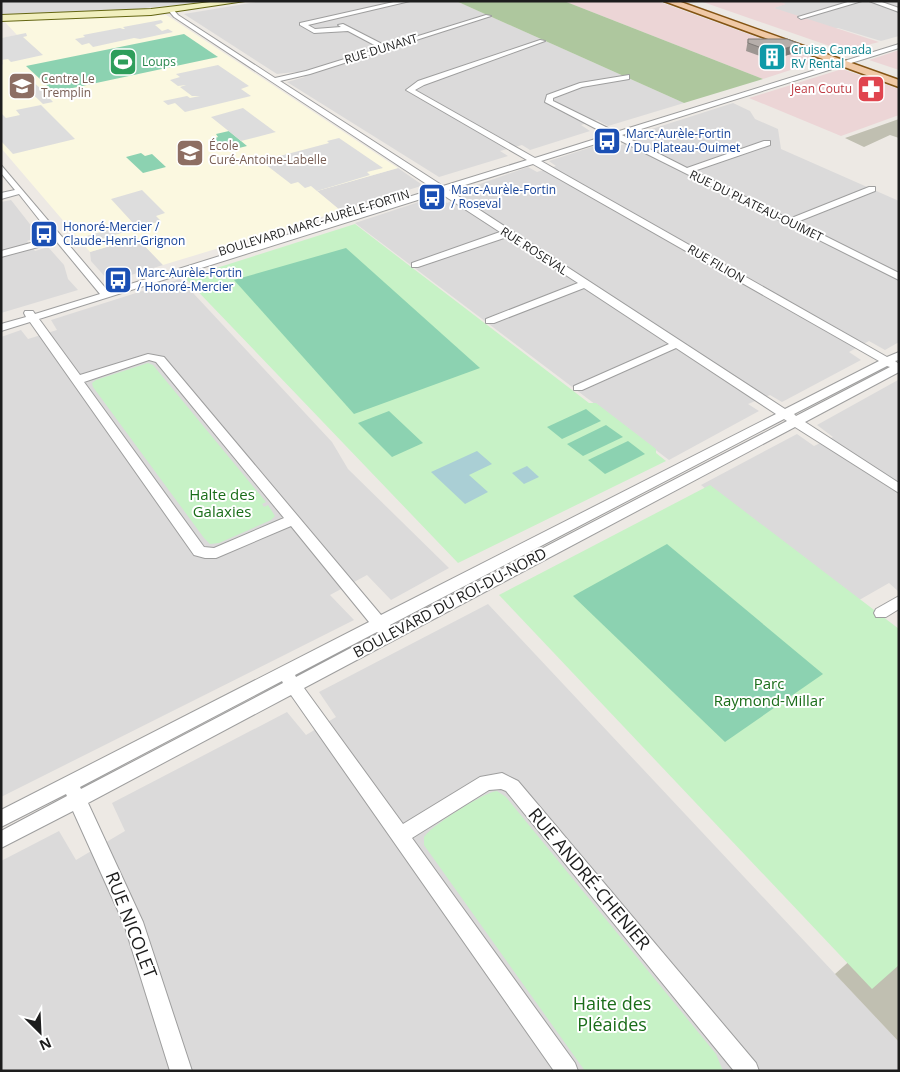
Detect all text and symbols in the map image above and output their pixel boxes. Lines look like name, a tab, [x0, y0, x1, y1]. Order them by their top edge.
street label: RUE DUNANT	[342, 29, 420, 68]
place label: Cruise Canada RV Rental	[791, 41, 872, 72]
building icon: Cruise Canada RV Rental	[757, 42, 787, 72]
sports icon: Loups	[108, 47, 138, 77]
place label: Loups	[142, 53, 176, 70]
place label: Centre Le Tremplin	[41, 70, 95, 101]
school or university icon: Centre Le Tremplin	[7, 71, 37, 101]
pharmacy icon: Jean Coutu	[856, 74, 886, 104]
place label: Jean Coutu	[790, 80, 852, 97]
place label: Marc-Aurèle-Fortin / Du Plateau-Ouimet	[626, 125, 740, 156]
bus stop icon: Marc-Aurèle-Fortin / Du Plateau-Ouimet	[592, 126, 622, 156]
place label: École Curé-Antoine-Labelle	[209, 137, 327, 168]
school or university icon: École Curé-Antoine-Labelle	[175, 138, 205, 168]
street label: RUE DU PLATEAU-OUIMET	[687, 166, 826, 245]
place label: Marc-Aurèle-Fortin / Roseval	[451, 181, 556, 212]
bus stop icon: Marc-Aurèle-Fortin / Roseval	[417, 182, 447, 212]
street label: BOULEVARD MARC-AURÈLE-FORTIN	[216, 185, 412, 260]
place label: Honoré-Mercier / Claude-Henri-Grignon	[63, 218, 185, 249]
bus stop icon: Honoré-Mercier / Claude-Henri-Grignon	[29, 219, 59, 249]
street label: RUE ROSEVAL	[497, 223, 571, 279]
street label: RUE FILION	[685, 240, 748, 287]
place label: Marc-Aurèle-Fortin / Honoré-Mercier	[137, 264, 242, 295]
bus stop icon: Marc-Aurèle-Fortin / Honoré-Mercier	[103, 265, 133, 295]
park label: Halte des Galaxies	[189, 484, 255, 521]
street label: BOULEVARD DU ROI-DU-NORD	[349, 543, 550, 662]
park label: Parc Raymond-Millar	[714, 673, 824, 710]
street label: RUE ANDRÉ-CHENIER	[523, 802, 656, 954]
street label: RUE NICOLET	[101, 868, 163, 981]
park label: Haite des Pléaides	[573, 991, 651, 1036]
north arrow	[15, 1007, 65, 1057]
text: N	[36, 1033, 55, 1055]

